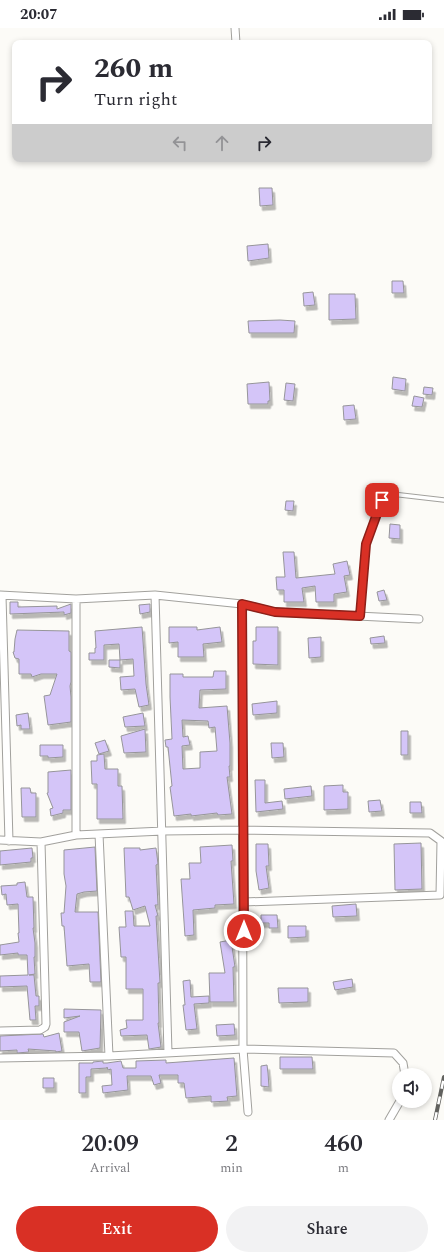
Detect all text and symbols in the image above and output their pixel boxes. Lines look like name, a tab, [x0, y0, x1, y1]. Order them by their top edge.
text: 20:07	[20, 3, 58, 26]
text: 260 m	[94, 47, 173, 90]
icon: right	[28, 56, 80, 108]
text: Turn right	[94, 86, 177, 113]
icon: left	[169, 132, 191, 154]
icon: ahead	[211, 132, 233, 154]
icon: right	[253, 132, 275, 154]
pin	[365, 483, 399, 517]
icon: arrive	[371, 489, 393, 511]
position arrow	[223, 910, 265, 952]
map controls	[392, 1068, 432, 1108]
button: sound	[392, 1068, 432, 1108]
text: 20:09	[81, 1126, 139, 1162]
text: 2	[225, 1126, 238, 1162]
text: 460	[324, 1126, 363, 1162]
text: Arrival	[90, 1158, 130, 1178]
text: min	[220, 1158, 243, 1178]
text: m	[338, 1158, 349, 1178]
button: Exit	[16, 1206, 218, 1252]
button: Share	[226, 1206, 428, 1252]

